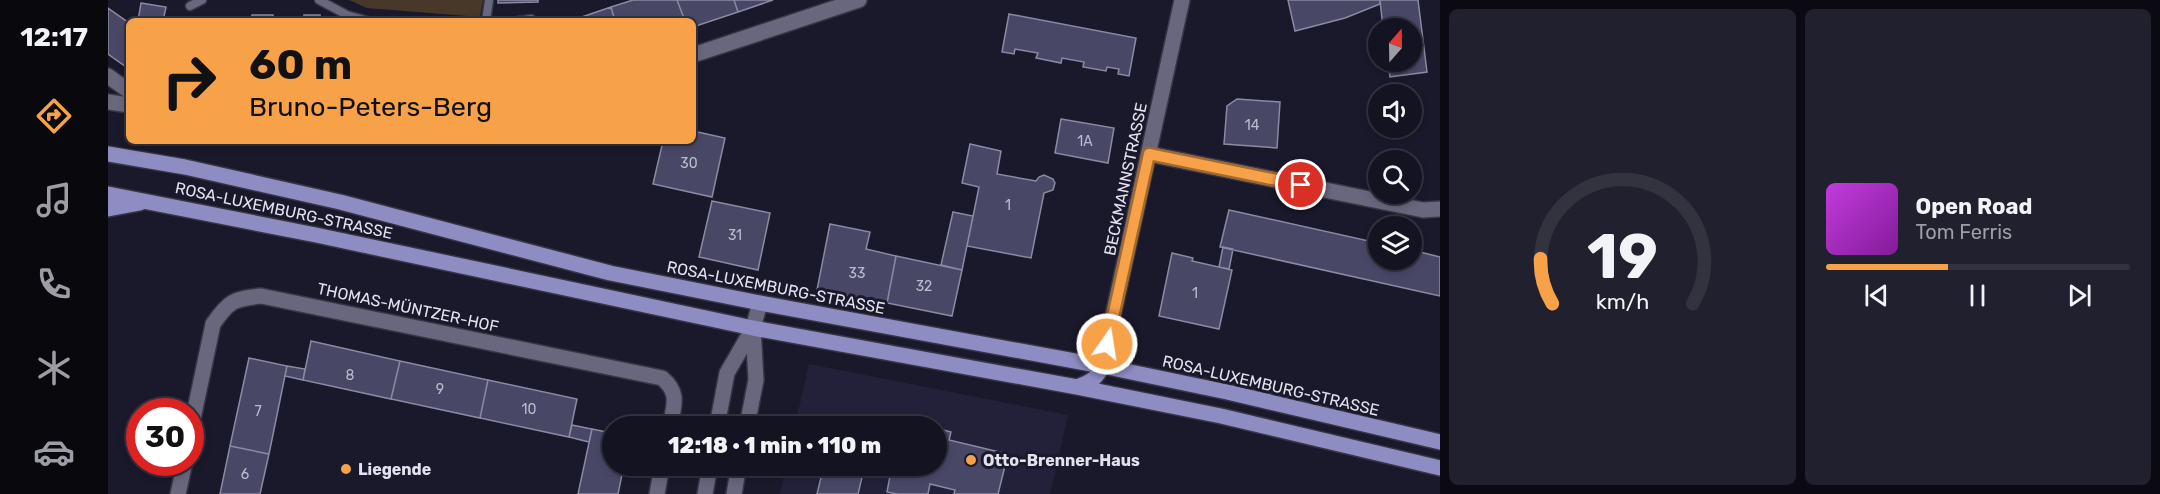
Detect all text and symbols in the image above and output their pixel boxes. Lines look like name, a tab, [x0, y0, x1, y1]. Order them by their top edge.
north arrow	[1368, 18, 1422, 72]
map controls	[1368, 18, 1422, 270]
text: 12:17	[20, 21, 88, 53]
text: 60 m	[249, 40, 352, 90]
icon: right	[150, 42, 228, 120]
button: sound	[1368, 84, 1422, 138]
text: Bruno-Peters-Berg	[249, 91, 492, 123]
icon: directions	[33, 95, 75, 137]
street label: BECKMANNSTRASSE	[1100, 101, 1151, 257]
house number: 14	[1245, 117, 1260, 134]
house number: 1A	[1077, 133, 1093, 150]
button: search	[1368, 150, 1422, 204]
house number: 30	[680, 155, 698, 172]
pin	[1275, 159, 1326, 210]
icon: arrive	[1284, 168, 1317, 201]
street label: ROSA-LUXEMBURG-STRASSE	[173, 178, 394, 243]
icon: music	[33, 179, 75, 221]
text: Open Road	[1916, 193, 2032, 220]
house number: 1	[1005, 197, 1011, 214]
button: layers	[1368, 216, 1422, 270]
text: 19	[1587, 220, 1658, 294]
text: Tom Ferris	[1916, 220, 2012, 244]
house number: 31	[728, 227, 742, 244]
street label: ROSA-LUXEMBURG-STRASSE	[665, 257, 887, 318]
icon: phone	[33, 263, 75, 305]
house number: 33	[849, 265, 865, 282]
house number: 32	[916, 278, 932, 295]
street label: THOMAS-MÜNTZER-HOF	[315, 279, 500, 336]
icon: previous	[1860, 279, 1893, 312]
icon: pause	[1961, 279, 1994, 312]
icon: next	[2063, 279, 2096, 312]
house number: 1	[1192, 285, 1198, 302]
text: km/h	[1595, 289, 1649, 314]
position arrow	[1075, 312, 1139, 376]
icon: climate	[33, 347, 75, 389]
street label: ROSA-LUXEMBURG-STRASSE	[1161, 351, 1381, 420]
house number: 8	[346, 367, 355, 384]
house number: 9	[436, 381, 444, 398]
speed limit sign: 30	[126, 398, 204, 476]
house number: 10	[522, 401, 537, 418]
house number: 7	[254, 403, 262, 420]
icon: car	[33, 431, 75, 473]
text: 12:18 · 1 min · 110 m	[668, 432, 881, 459]
place label: Otto-Brenner-Haus	[983, 451, 1140, 470]
marker: Otto-Brenner-Haus	[964, 453, 978, 467]
place label: Liegende	[358, 460, 431, 479]
marker: Liegende	[339, 462, 353, 476]
house number: 6	[241, 466, 249, 483]

